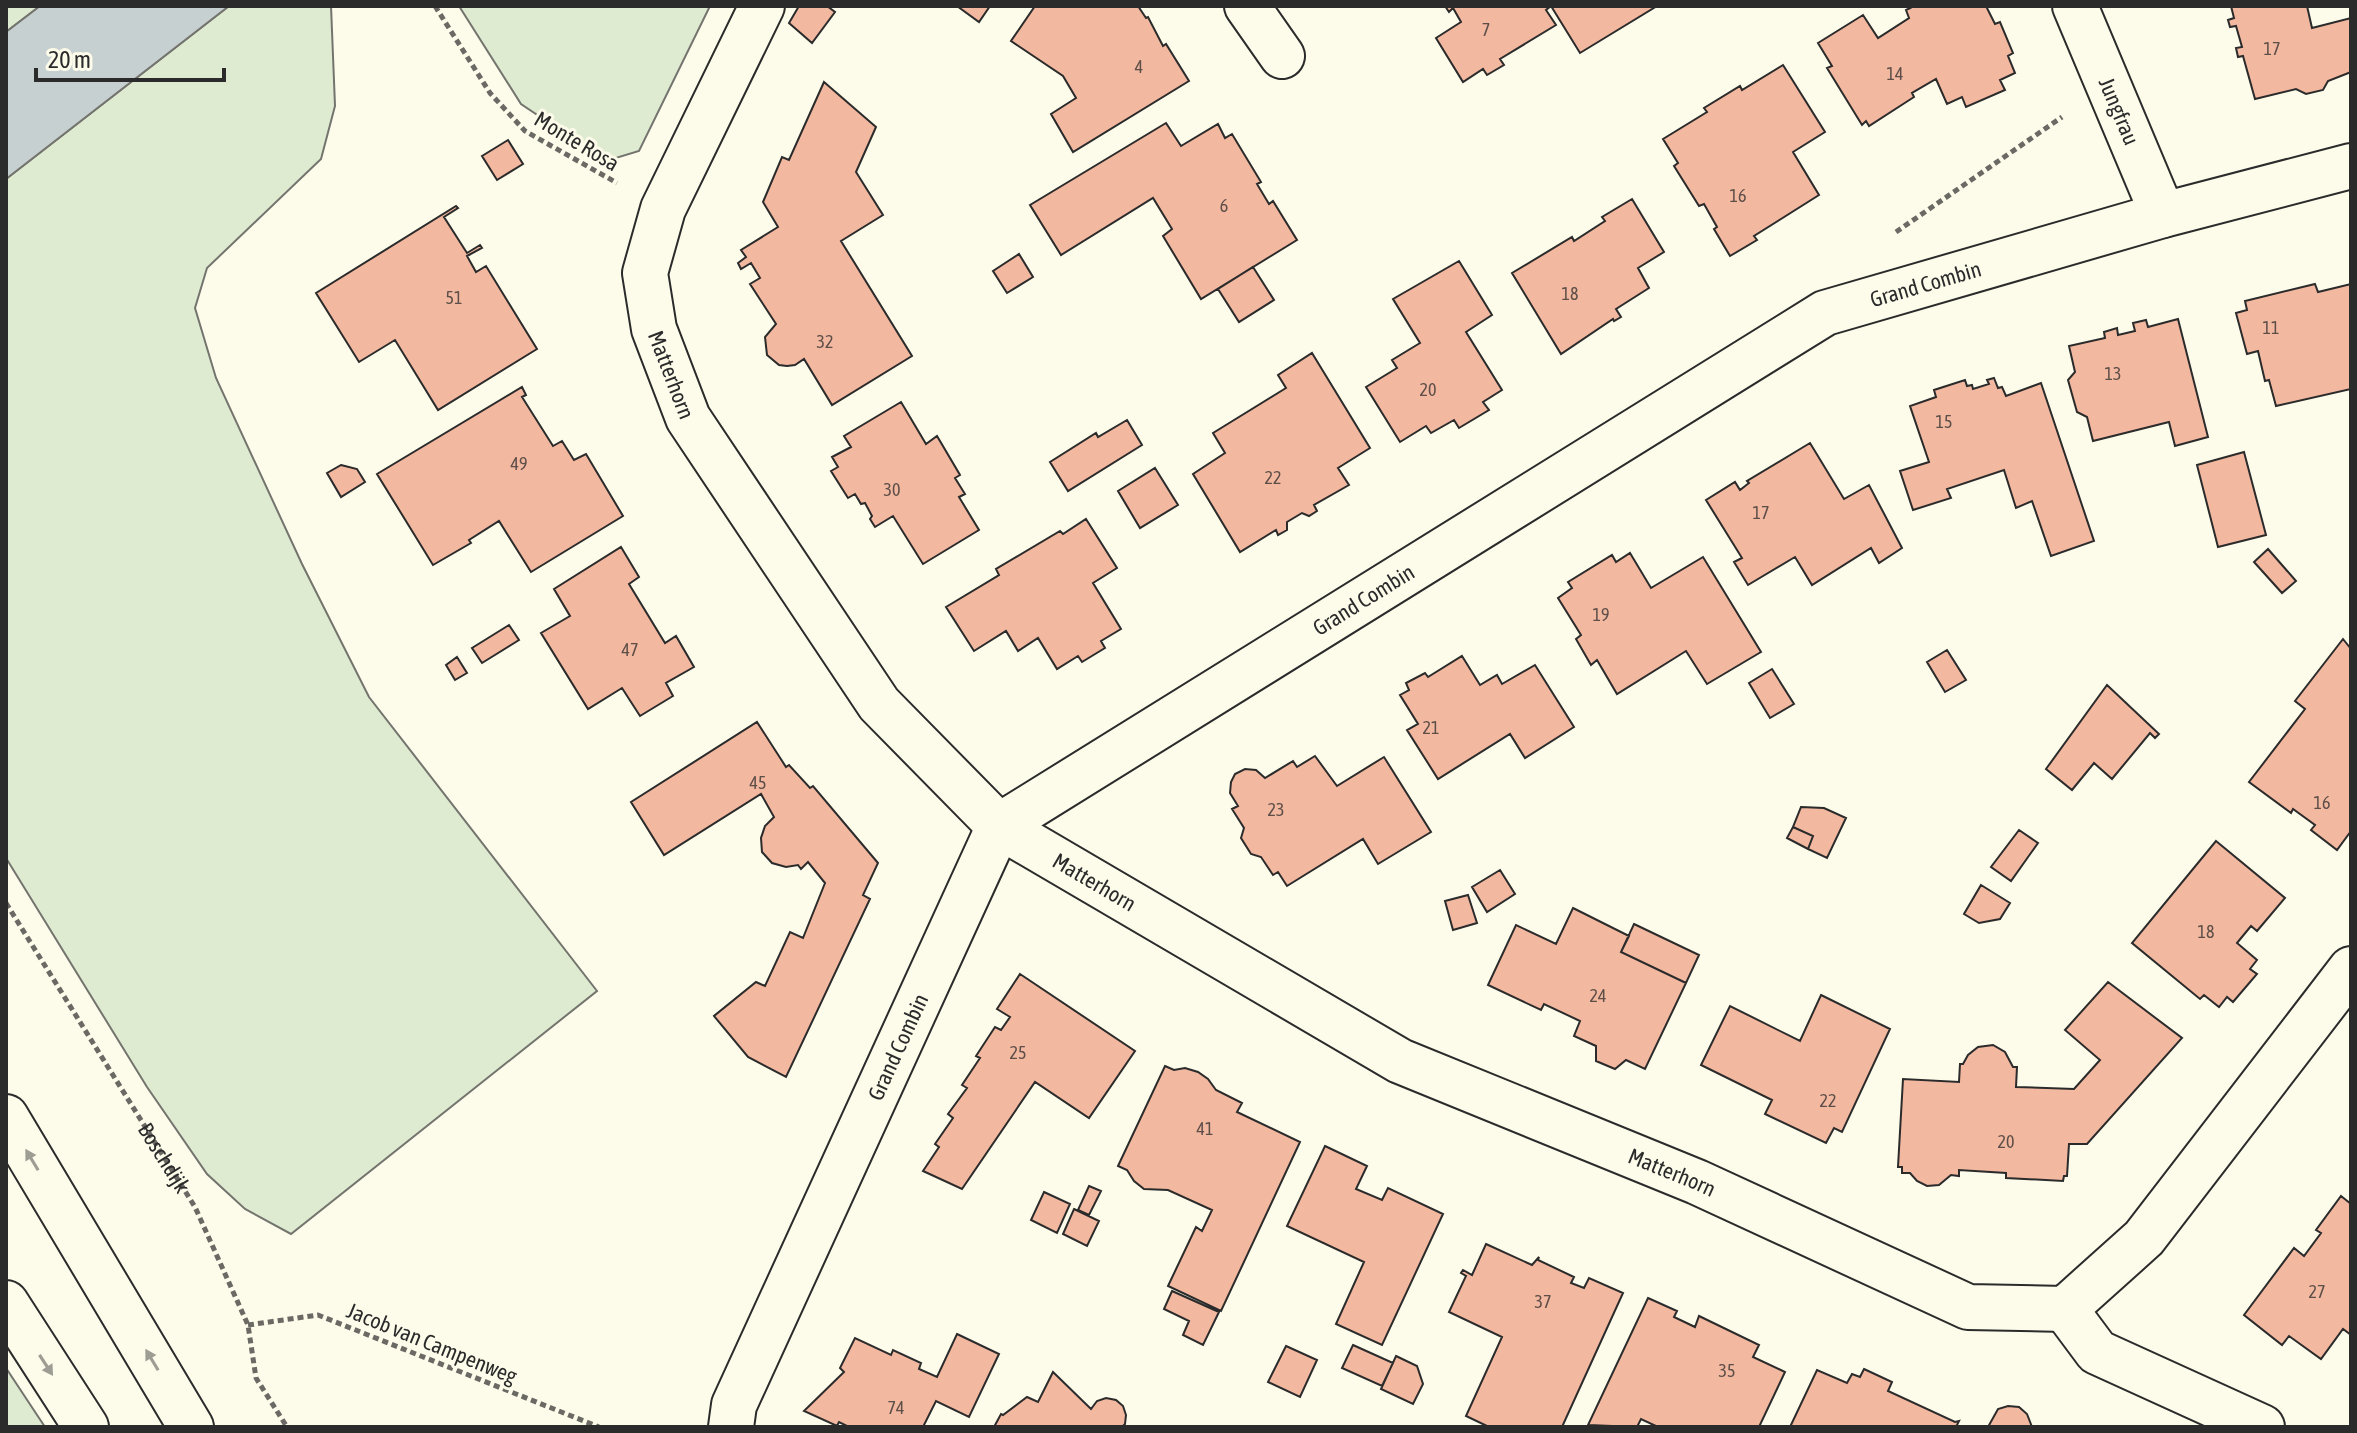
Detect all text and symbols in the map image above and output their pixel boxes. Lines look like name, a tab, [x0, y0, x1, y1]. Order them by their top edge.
house number: 7	[1482, 19, 1490, 40]
scale bar	[36, 32, 224, 82]
house number: 17	[2264, 38, 2280, 59]
text: 20 m	[48, 46, 91, 73]
house number: 4	[1135, 56, 1143, 77]
house number: 14	[1887, 63, 1903, 84]
street label: Jungfrau	[2094, 73, 2145, 149]
street label: Monte Rosa	[530, 106, 624, 176]
house number: 16	[1730, 185, 1746, 206]
house number: 6	[1220, 195, 1228, 216]
street label: Grand Combin	[1867, 255, 1984, 312]
house number: 18	[1562, 283, 1578, 304]
house number: 51	[446, 287, 462, 308]
house number: 11	[2263, 317, 2279, 338]
street label: Matterhorn	[643, 327, 700, 422]
house number: 32	[817, 331, 833, 352]
house number: 13	[2105, 363, 2121, 384]
house number: 20	[1420, 379, 1436, 400]
house number: 15	[1936, 411, 1952, 432]
house number: 49	[511, 453, 527, 474]
house number: 22	[1265, 467, 1281, 488]
house number: 30	[884, 479, 900, 500]
house number: 17	[1753, 502, 1769, 523]
street label: Grand Combin	[1308, 558, 1419, 641]
house number: 19	[1593, 604, 1609, 625]
house number: 47	[622, 639, 638, 660]
house number: 21	[1423, 717, 1439, 738]
house number: 45	[750, 772, 766, 793]
house number: 16	[2314, 792, 2330, 813]
house number: 23	[1268, 799, 1284, 820]
street label: Matterhorn	[1048, 847, 1141, 916]
house number: 18	[2198, 921, 2214, 942]
house number: 24	[1590, 985, 1606, 1006]
street label: Grand Combin	[862, 990, 934, 1104]
house number: 25	[1010, 1042, 1026, 1063]
house number: 22	[1820, 1090, 1836, 1111]
street label: Boschdijk	[133, 1118, 196, 1198]
house number: 41	[1197, 1118, 1213, 1139]
house number: 20	[1998, 1131, 2014, 1152]
street label: Matterhorn	[1625, 1142, 1720, 1202]
one-way arrow	[26, 1149, 40, 1171]
house number: 27	[2309, 1281, 2325, 1302]
house number: 37	[1535, 1291, 1551, 1312]
street label: Jacob van Campenweg	[343, 1297, 521, 1389]
one-way arrow	[145, 1349, 159, 1371]
one-way arrow	[38, 1354, 53, 1376]
house number: 35	[1719, 1360, 1735, 1381]
house number: 74	[888, 1397, 904, 1418]

